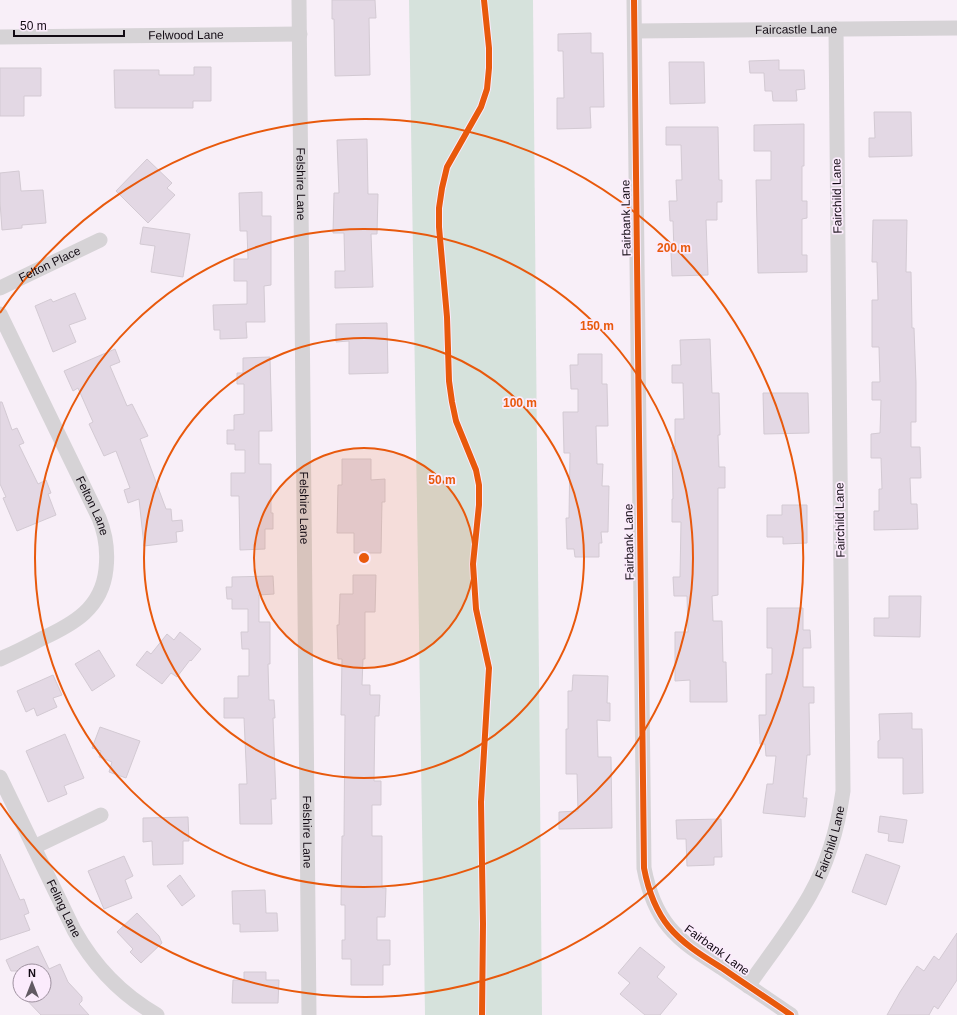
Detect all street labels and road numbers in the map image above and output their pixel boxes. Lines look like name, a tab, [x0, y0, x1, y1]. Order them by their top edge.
street label: Faircastle Lane	[755, 22, 837, 37]
street label: Felwood Lane	[148, 28, 224, 43]
street label: Felshire Lane	[293, 148, 308, 221]
street label: Fairchild Lane	[829, 158, 845, 234]
street label: Fairbank Lane	[618, 179, 634, 256]
street label: Felton Place	[16, 243, 83, 285]
street label: Felshire Lane	[297, 471, 311, 545]
street label: Felton Lane	[73, 474, 111, 537]
street label: Fairchild Lane	[832, 482, 848, 558]
street label: Fairbank Lane	[621, 503, 637, 580]
street label: Felshire Lane	[300, 795, 315, 869]
street label: Fairchild Lane	[812, 804, 848, 881]
street label: Feling Lane	[44, 877, 84, 940]
street label: Fairbank Lane	[682, 922, 752, 978]

